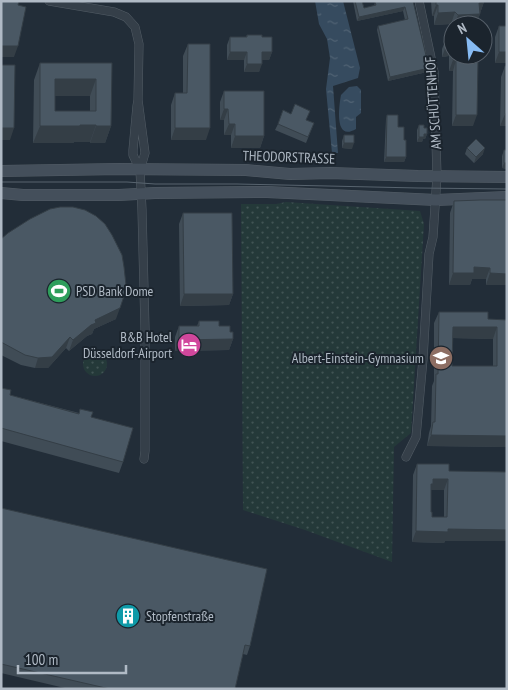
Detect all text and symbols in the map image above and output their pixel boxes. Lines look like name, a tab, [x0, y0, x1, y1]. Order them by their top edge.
north arrow	[443, 15, 493, 65]
text: N	[455, 19, 470, 38]
street label: AM SCHÜTTENHOF	[421, 56, 445, 150]
street label: THEODORSTRASSE	[242, 146, 336, 168]
sports icon: PSD Bank Dome	[46, 278, 72, 304]
place label: PSD Bank Dome	[76, 282, 154, 300]
place label: B&B Hotel Düsseldorf-Airport	[83, 328, 173, 362]
hotel icon: B&B Hotel Düsseldorf-Airport	[176, 332, 202, 358]
school or university icon: Albert-Einstein-Gymnasium	[428, 345, 454, 371]
place label: Albert-Einstein-Gymnasium	[292, 349, 424, 367]
building icon: Stopfenstraße	[115, 603, 141, 629]
place label: Stopfenstraße	[146, 607, 214, 625]
scale bar	[18, 642, 125, 674]
text: 100 m	[25, 650, 58, 669]

